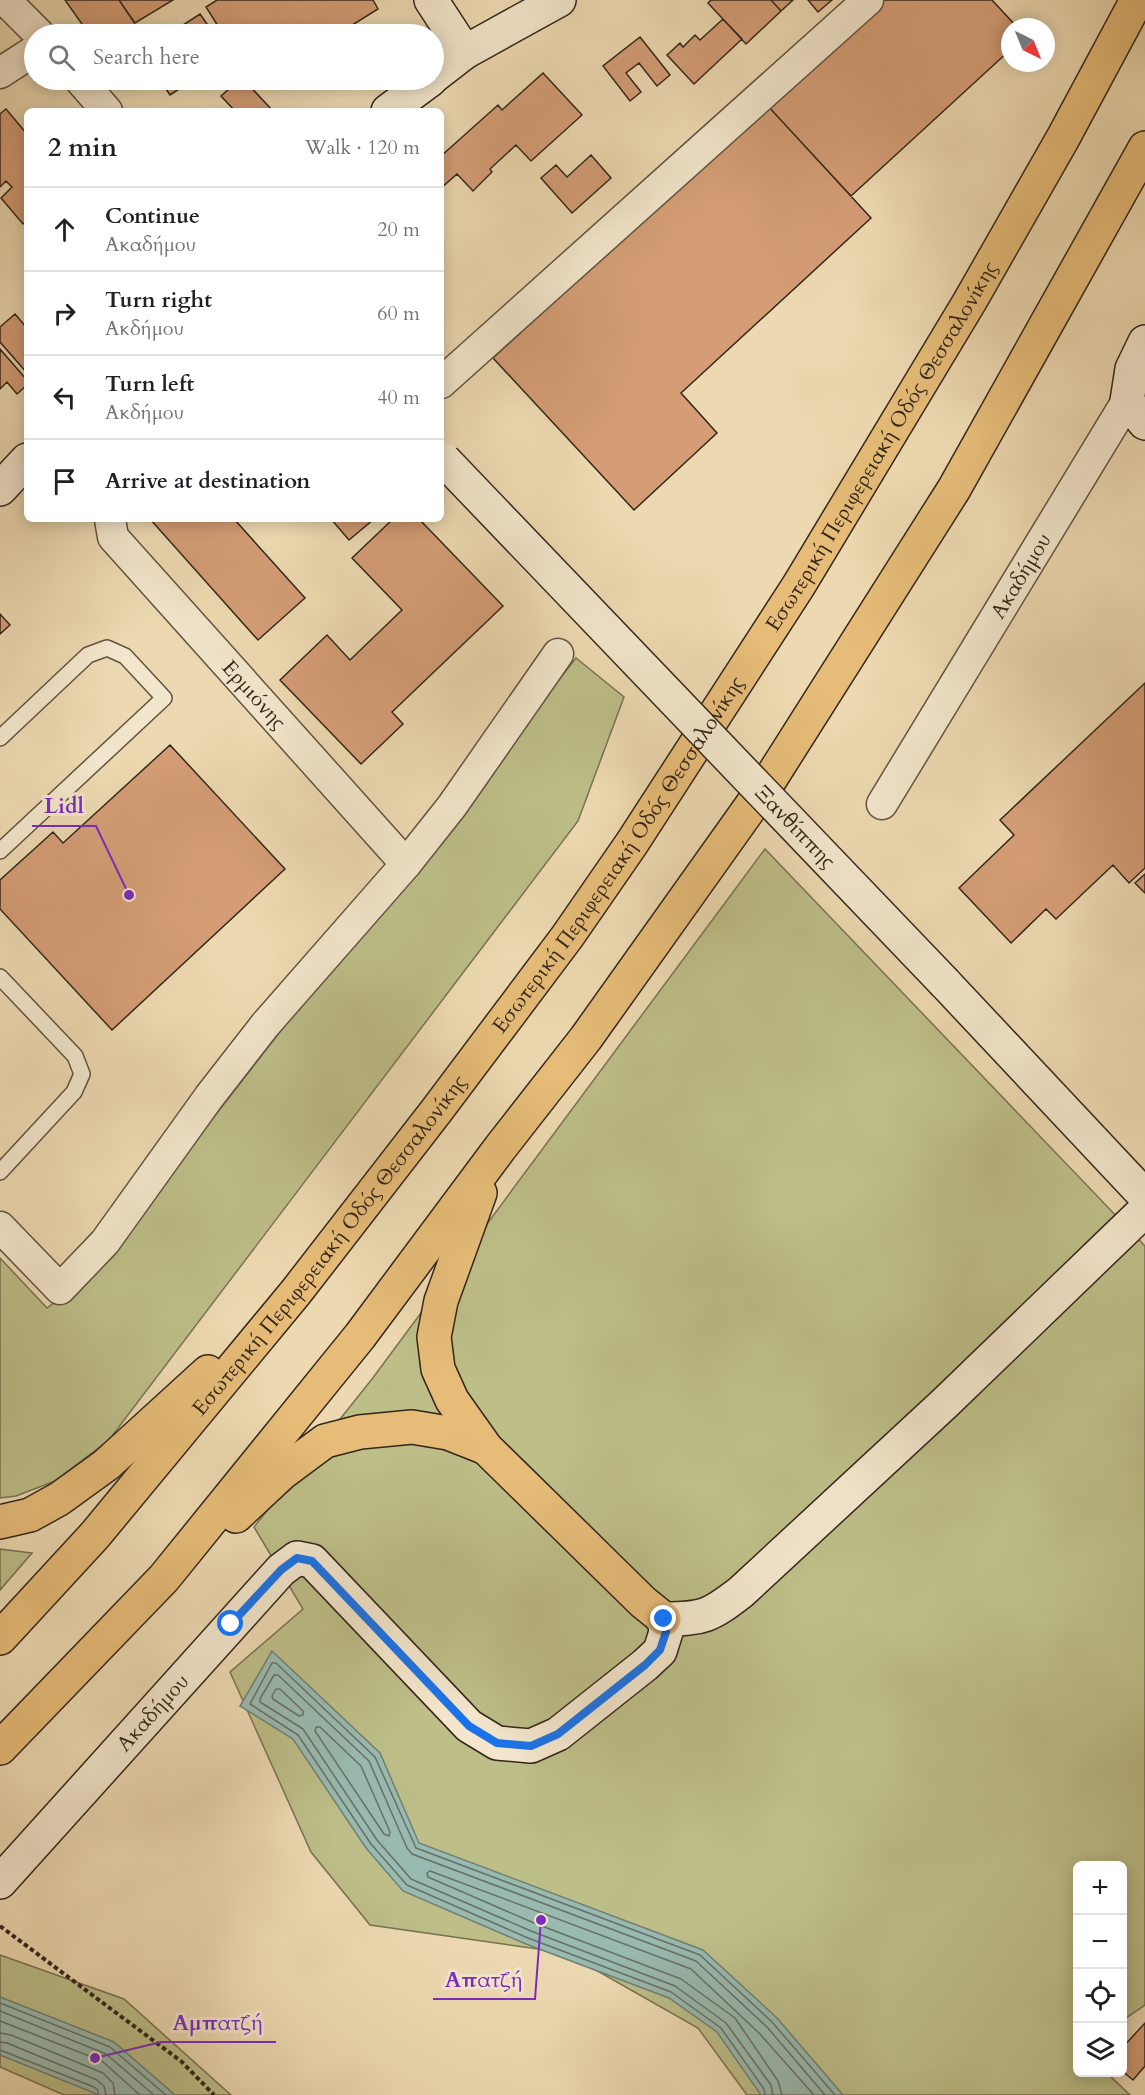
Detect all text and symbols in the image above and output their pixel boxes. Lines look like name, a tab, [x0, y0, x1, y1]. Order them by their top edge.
north arrow	[1001, 18, 1055, 72]
search box	[24, 24, 444, 90]
icon: search	[45, 41, 78, 74]
text: Search here	[93, 42, 200, 72]
text: 2 min	[48, 130, 117, 165]
text: Walk · 120 m	[305, 134, 420, 161]
text: Continue	[105, 201, 200, 231]
icon: ahead	[48, 213, 81, 246]
text: 20 m	[377, 216, 420, 243]
text: Ακαδήμου	[105, 231, 196, 258]
street label: Εσωτερική Περιφερειακή Οδός Θεσσαλονίκης	[759, 256, 1005, 637]
text: Turn right	[105, 285, 212, 315]
icon: right	[48, 297, 81, 330]
text: 60 m	[377, 300, 420, 327]
text: Ακδήμου	[105, 315, 184, 342]
text: Turn left	[105, 369, 194, 399]
icon: left	[48, 381, 81, 414]
text: 40 m	[377, 384, 420, 411]
text: Ακδήμου	[105, 399, 184, 426]
icon: arrive	[48, 465, 81, 498]
text: Arrive at destination	[105, 466, 310, 496]
street label: Ακαδήμου	[984, 528, 1058, 625]
street label: Ερμιόνης	[215, 654, 293, 736]
street label: Εσωτερική Περιφερειακή Οδός Θεσσαλονίκης	[486, 671, 751, 1039]
street label: Ξανθίππης	[748, 779, 842, 875]
callout: Lidl	[32, 786, 96, 826]
text: Lidl	[44, 791, 85, 821]
street label: Εσωτερική Περιφερειακή Οδός Θεσσαλονίκης	[186, 1069, 474, 1422]
route end	[650, 1605, 676, 1631]
route start	[217, 1610, 243, 1636]
street label: Ακαδήμου	[110, 1668, 196, 1758]
map controls	[1073, 1861, 1127, 2077]
button: +	[1073, 1861, 1127, 1915]
button: −	[1073, 1915, 1127, 1969]
callout: Απατζή	[433, 1959, 535, 1999]
text: Απατζή	[445, 1965, 523, 1995]
button: locate	[1073, 1969, 1127, 2023]
callout: Αμπατζή	[161, 2002, 276, 2042]
text: Αμπατζή	[172, 2008, 264, 2038]
button: layers	[1073, 2023, 1127, 2077]

